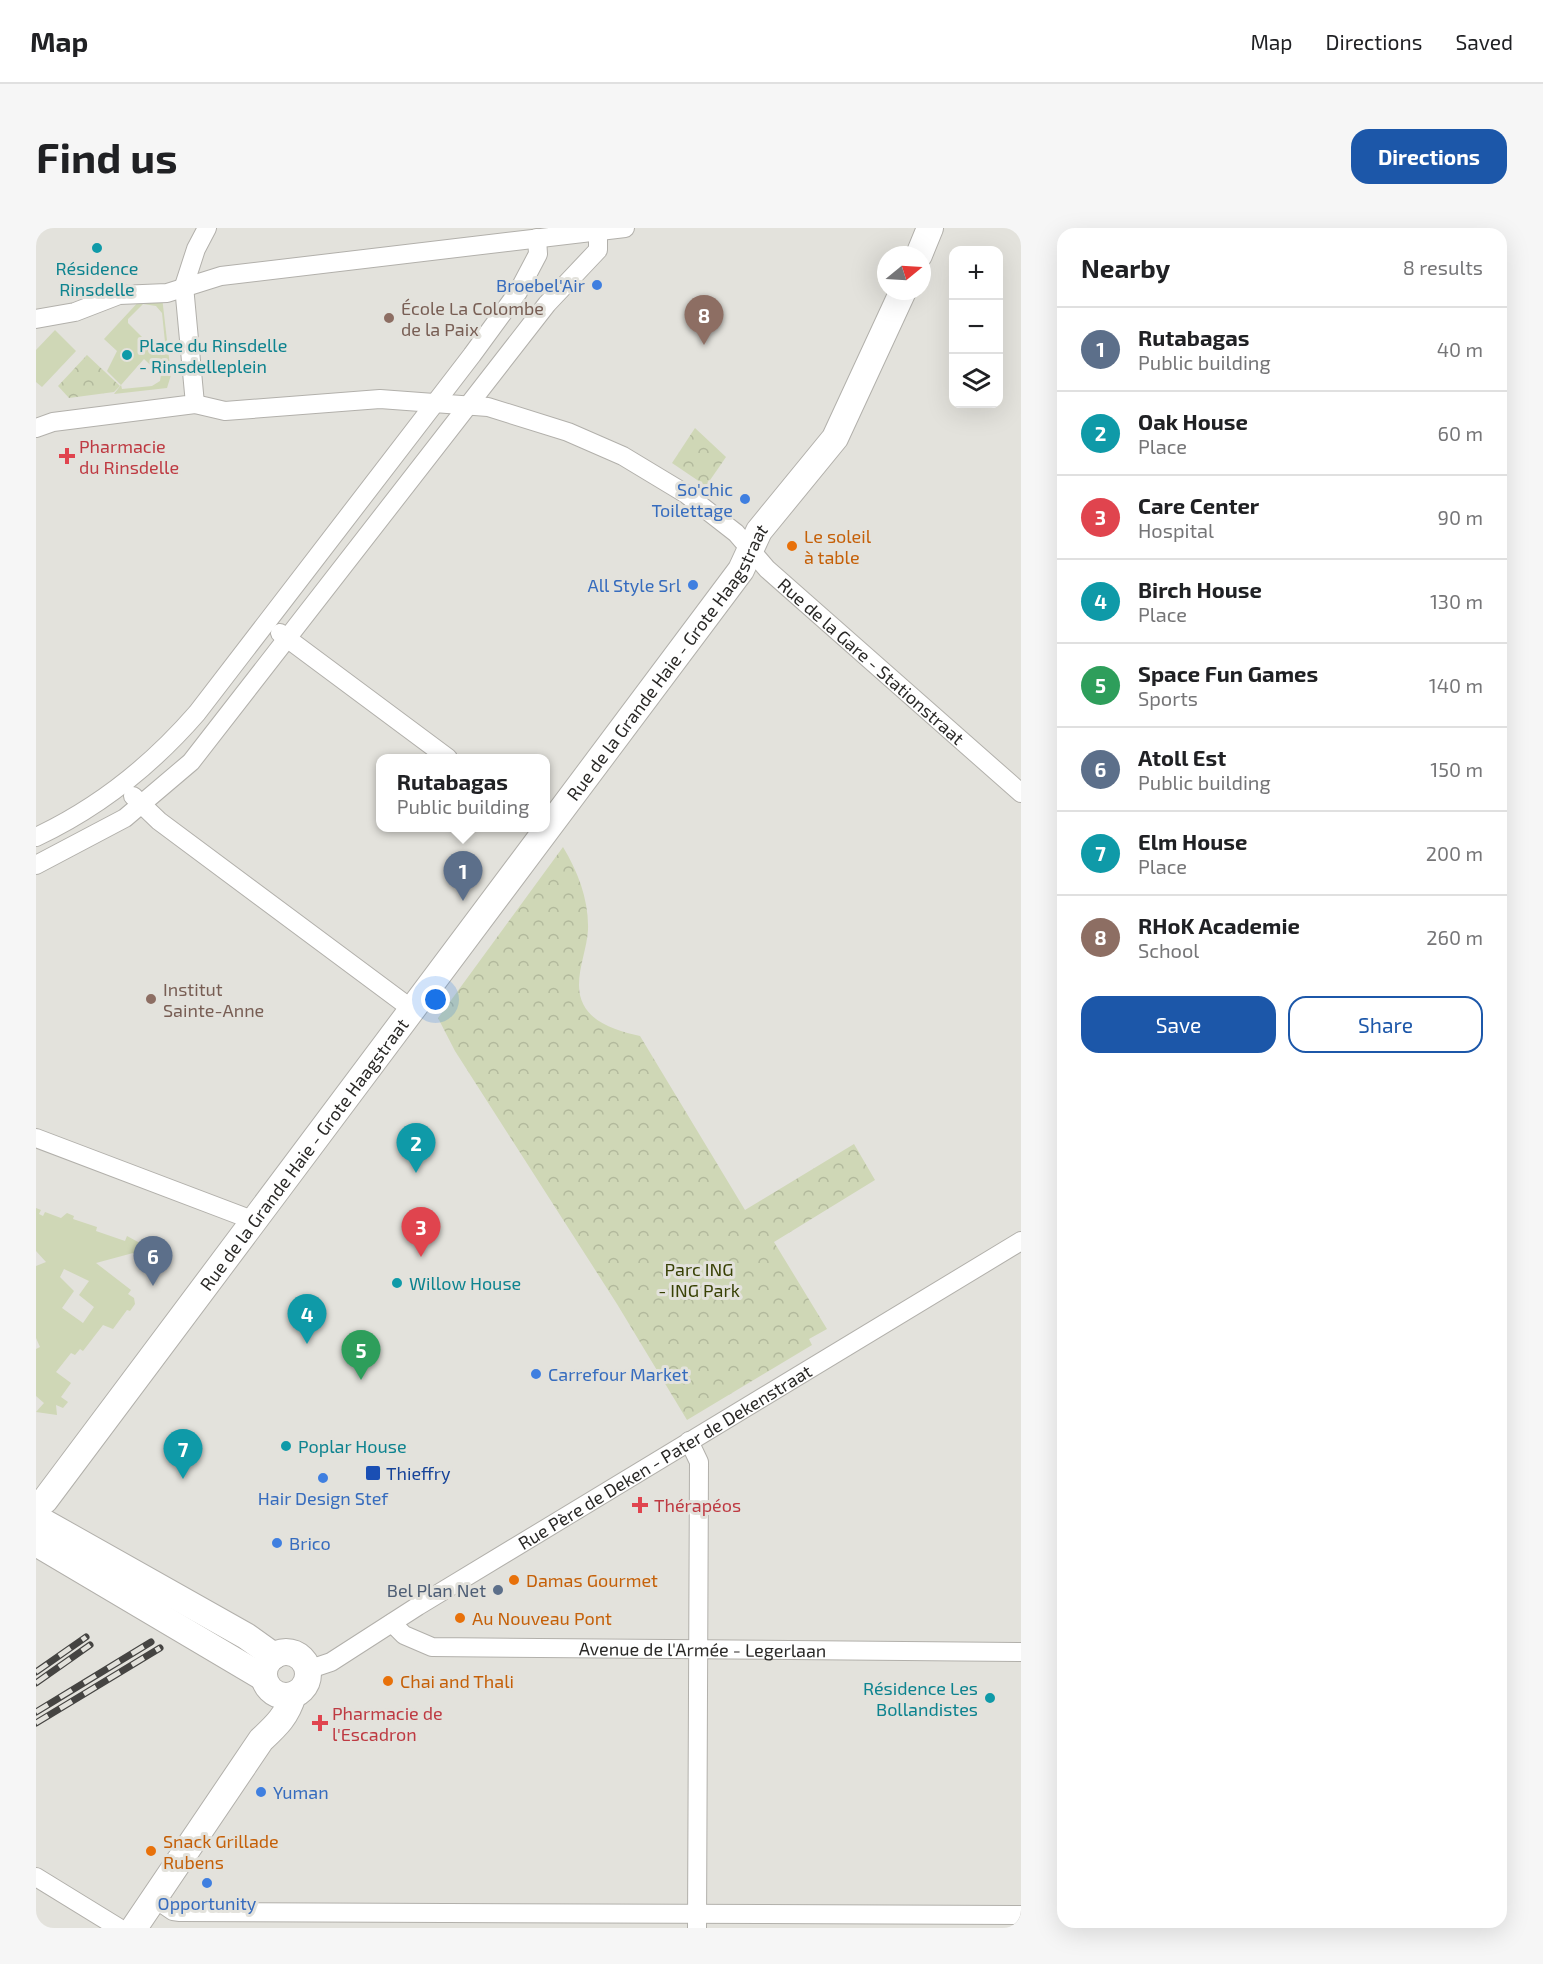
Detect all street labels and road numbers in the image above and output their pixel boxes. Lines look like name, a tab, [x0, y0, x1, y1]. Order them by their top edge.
street label: Rue de la Grande Haie - Grote Haagstraat	[562, 519, 772, 805]
street label: Rue de la Gare - Stationstraat	[774, 573, 969, 749]
street label: Rue de la Grande Haie - Grote Haagstraat	[195, 1014, 413, 1295]
street label: Rue Père de Deken - Pater de Dekenstraat	[514, 1359, 815, 1554]
street label: Avenue de l'Armée - Legerlaan	[579, 1637, 826, 1661]

